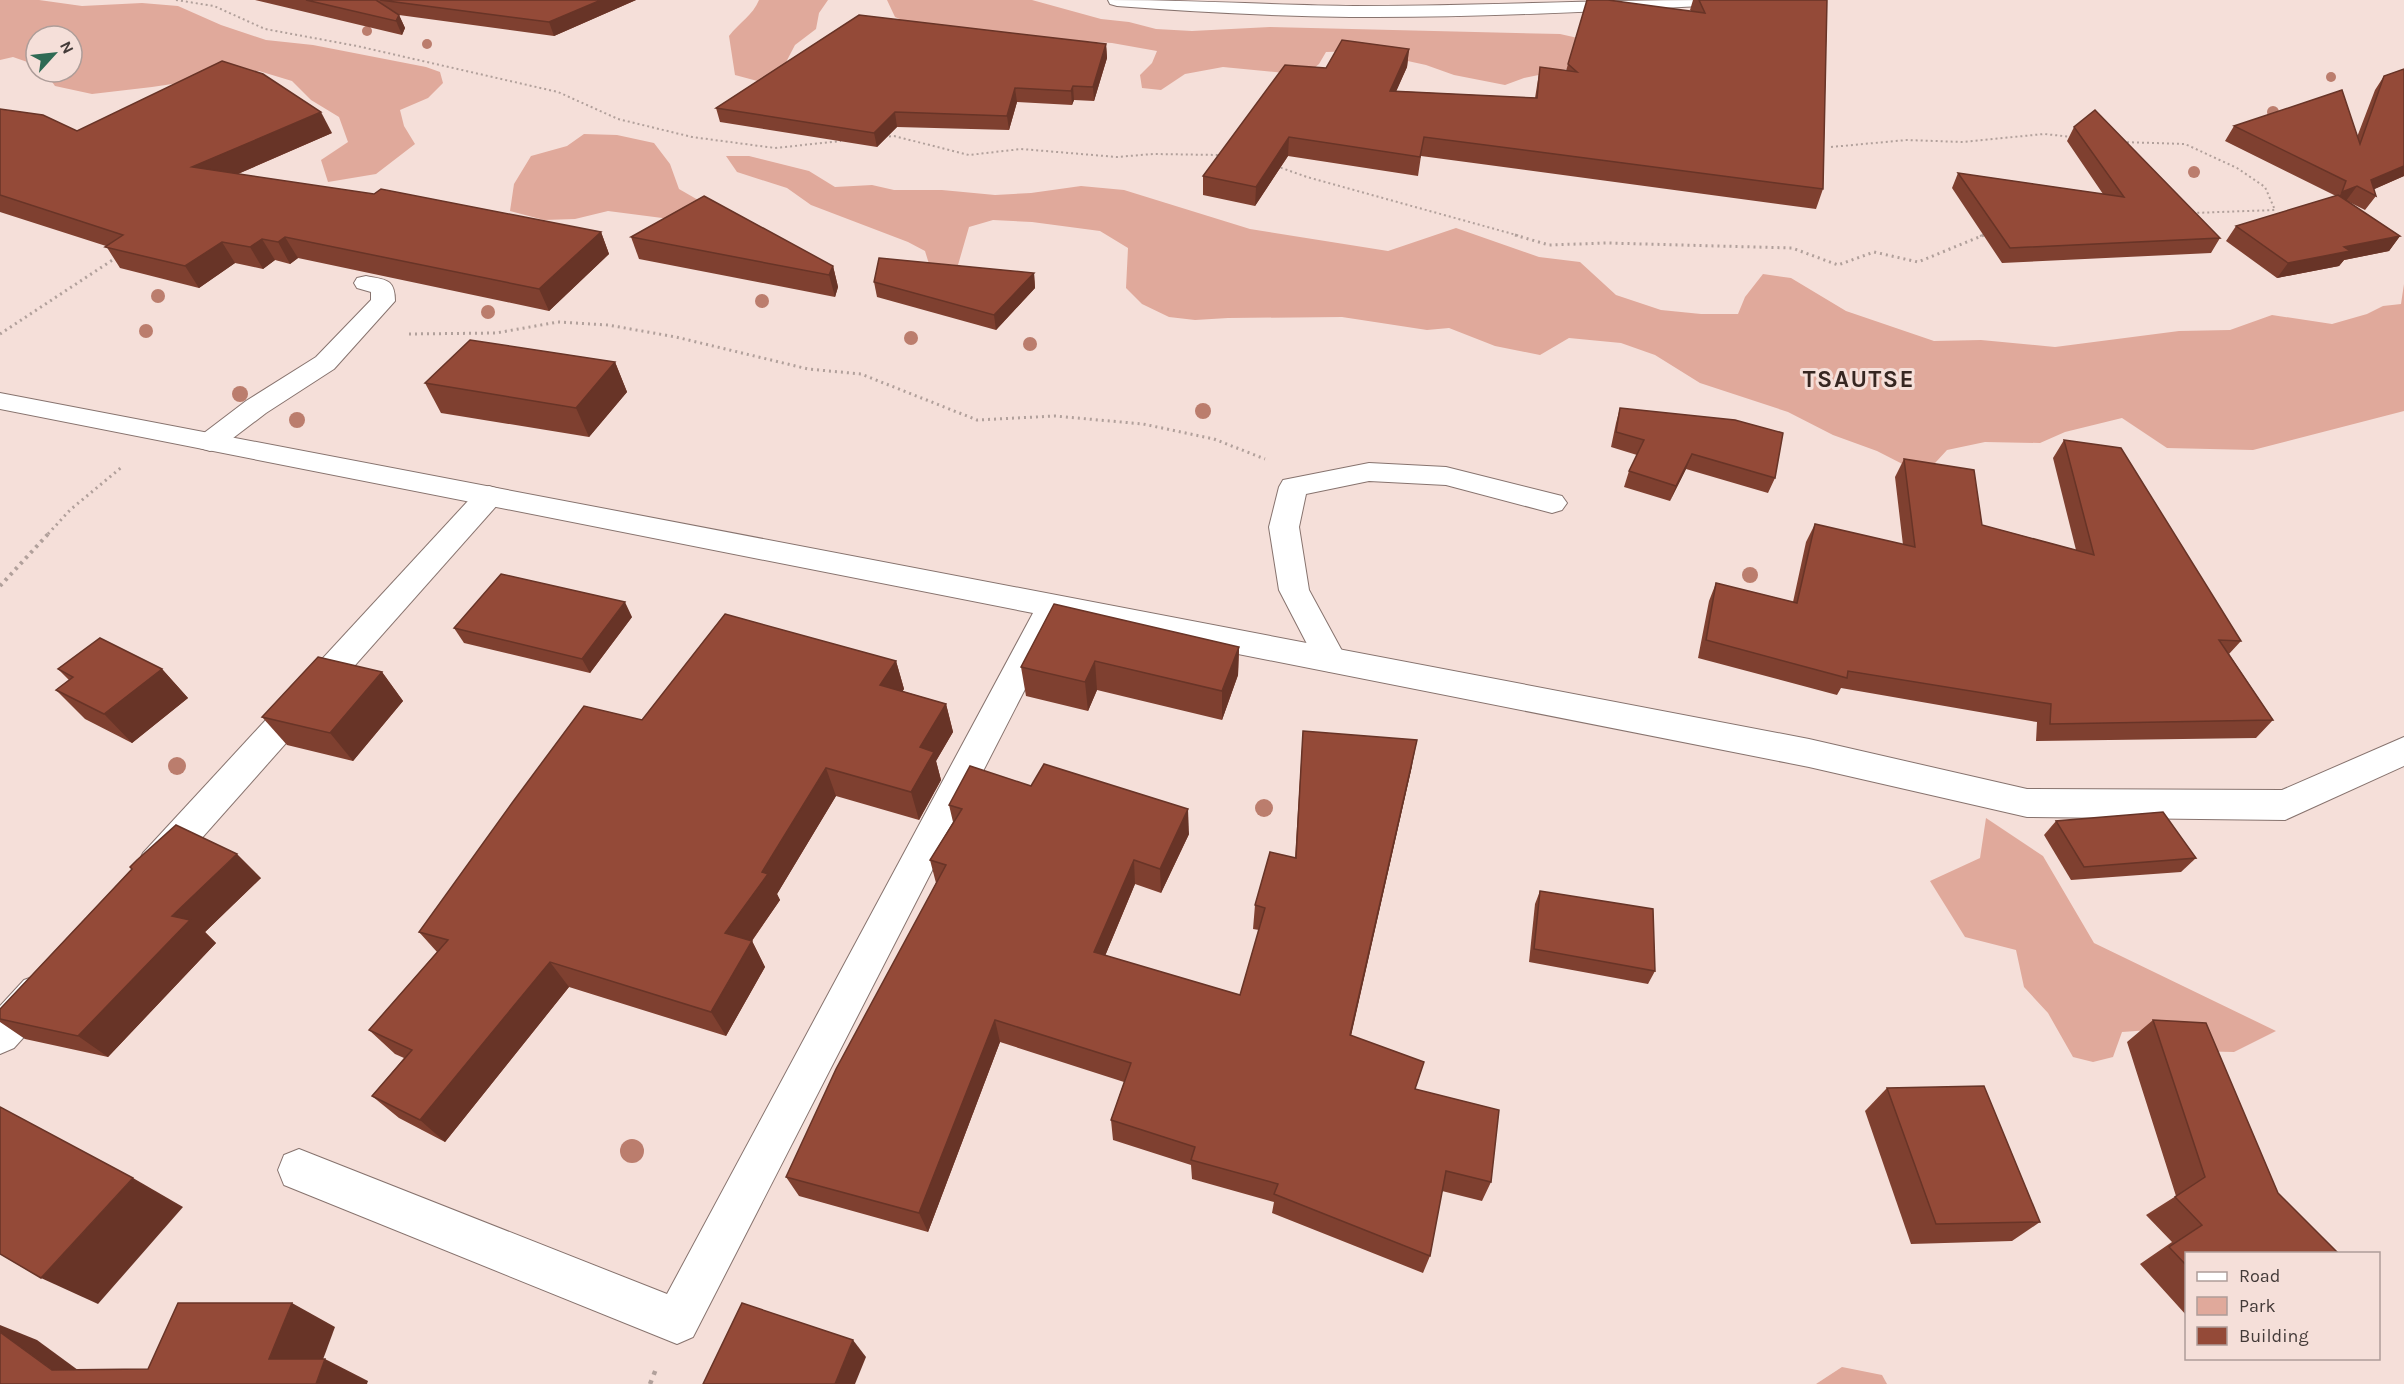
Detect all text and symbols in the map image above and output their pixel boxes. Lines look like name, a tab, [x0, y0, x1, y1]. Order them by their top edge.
north arrow	[24, 24, 84, 84]
text: N	[56, 38, 78, 57]
district label: TSAUTSE	[1803, 365, 1915, 393]
legend	[2185, 1252, 2380, 1360]
text: Road	[2239, 1265, 2280, 1287]
text: Park	[2239, 1295, 2276, 1317]
text: Building	[2239, 1325, 2309, 1347]

